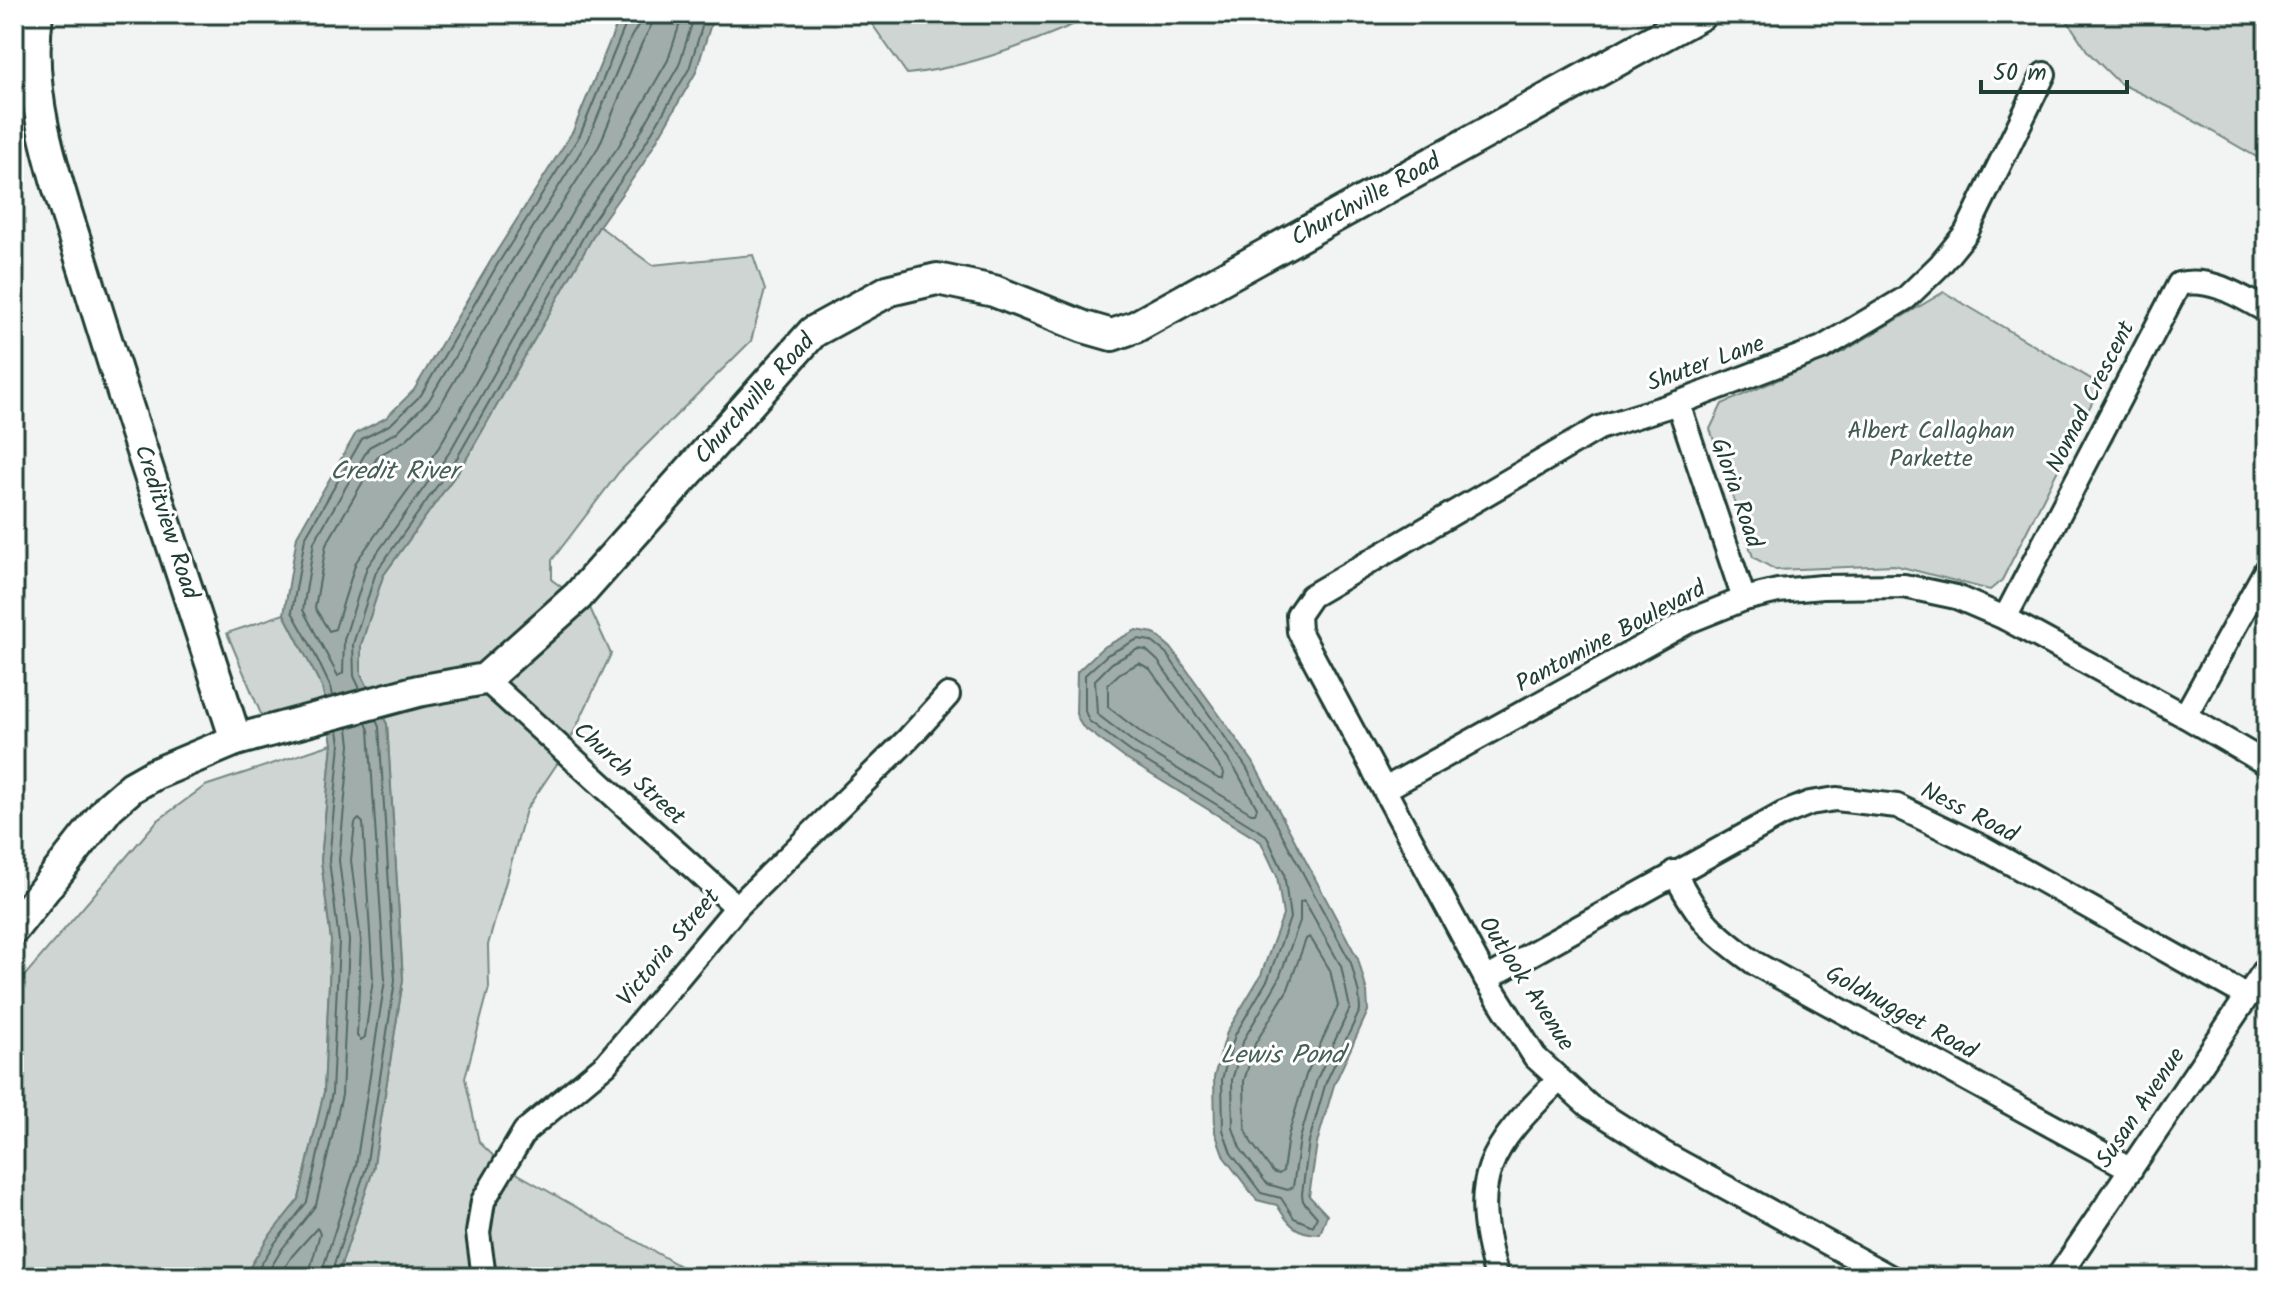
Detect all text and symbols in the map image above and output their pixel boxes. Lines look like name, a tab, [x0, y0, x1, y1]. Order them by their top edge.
scale bar	[1981, 44, 2127, 94]
text: 50 m	[1993, 54, 2047, 93]
street label: Churchville Road	[1284, 142, 1449, 257]
street label: Nomad Crescent	[2036, 314, 2146, 480]
street label: Churchville Road	[685, 323, 826, 474]
street label: Shuter Lane	[1642, 325, 1771, 403]
park label: Albert Callaghan Parkette	[1847, 412, 2015, 479]
street label: Gloria Road	[1699, 433, 1773, 554]
street label: Creditview Road	[123, 440, 210, 605]
water label: Credit River	[330, 451, 463, 493]
street label: Pantomine Boulevard	[1509, 570, 1714, 704]
street label: Church Street	[564, 712, 695, 836]
street label: Ness Road	[1913, 772, 2026, 855]
street label: Victoria Street	[608, 879, 731, 1016]
street label: Outlook Avenue	[1468, 909, 1585, 1060]
street label: Goldnugget Road	[1818, 955, 1985, 1071]
water label: Lewis Pond	[1220, 1035, 1350, 1077]
street label: Susan Avenue	[2086, 1039, 2196, 1176]

